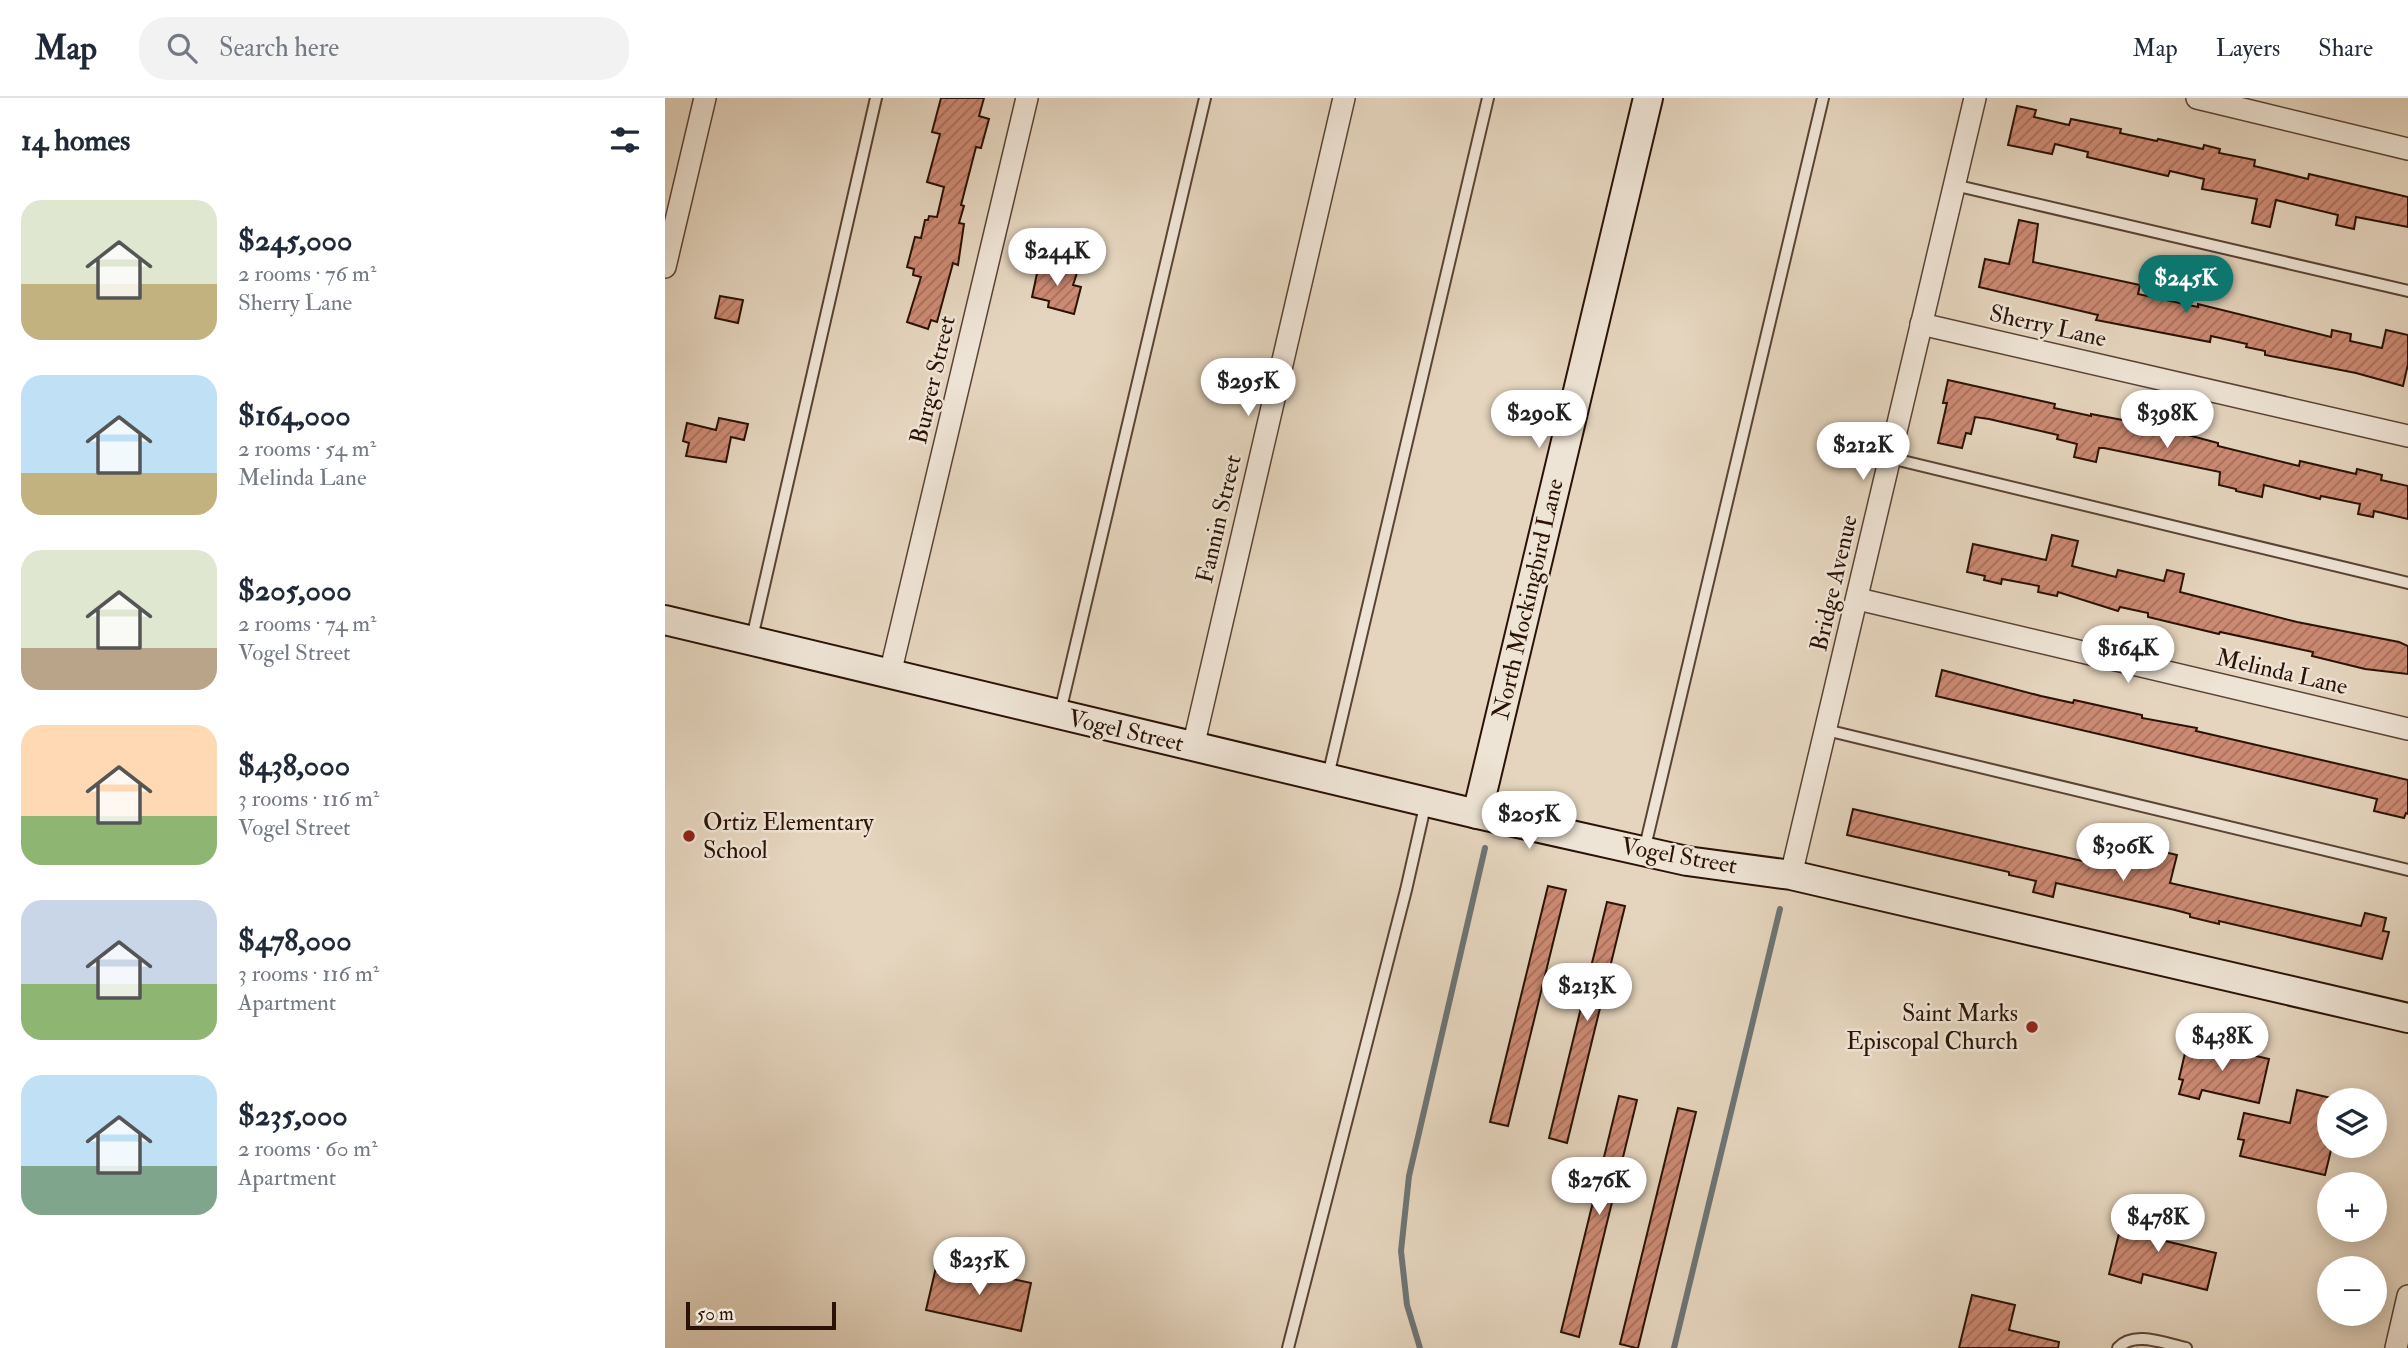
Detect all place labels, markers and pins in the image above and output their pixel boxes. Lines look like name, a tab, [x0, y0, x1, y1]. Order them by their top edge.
pin: $244K	[1008, 228, 1106, 288]
pin: $245K	[2137, 256, 2235, 315]
pin: $295K	[1199, 358, 1297, 418]
pin: $290K	[1490, 390, 1588, 450]
pin: $398K	[2118, 390, 2216, 450]
pin: $212K	[1814, 422, 1912, 482]
pin: $164K	[2079, 626, 2177, 685]
pin: $205K	[1480, 792, 1578, 851]
place label: Ortiz Elementary School	[703, 807, 874, 866]
pin: $306K	[2074, 824, 2172, 883]
marker: Ortiz Elementary School	[681, 828, 697, 844]
pin: $213K	[1538, 964, 1636, 1023]
place label: Saint Marks Episcopal Church	[1846, 998, 2018, 1057]
pin: $438K	[2173, 1014, 2271, 1073]
marker: Saint Marks Episcopal Church	[2024, 1019, 2040, 1035]
pin: $276K	[1550, 1158, 1648, 1217]
pin: $478K	[2109, 1194, 2207, 1254]
pin: $235K	[930, 1238, 1028, 1297]

